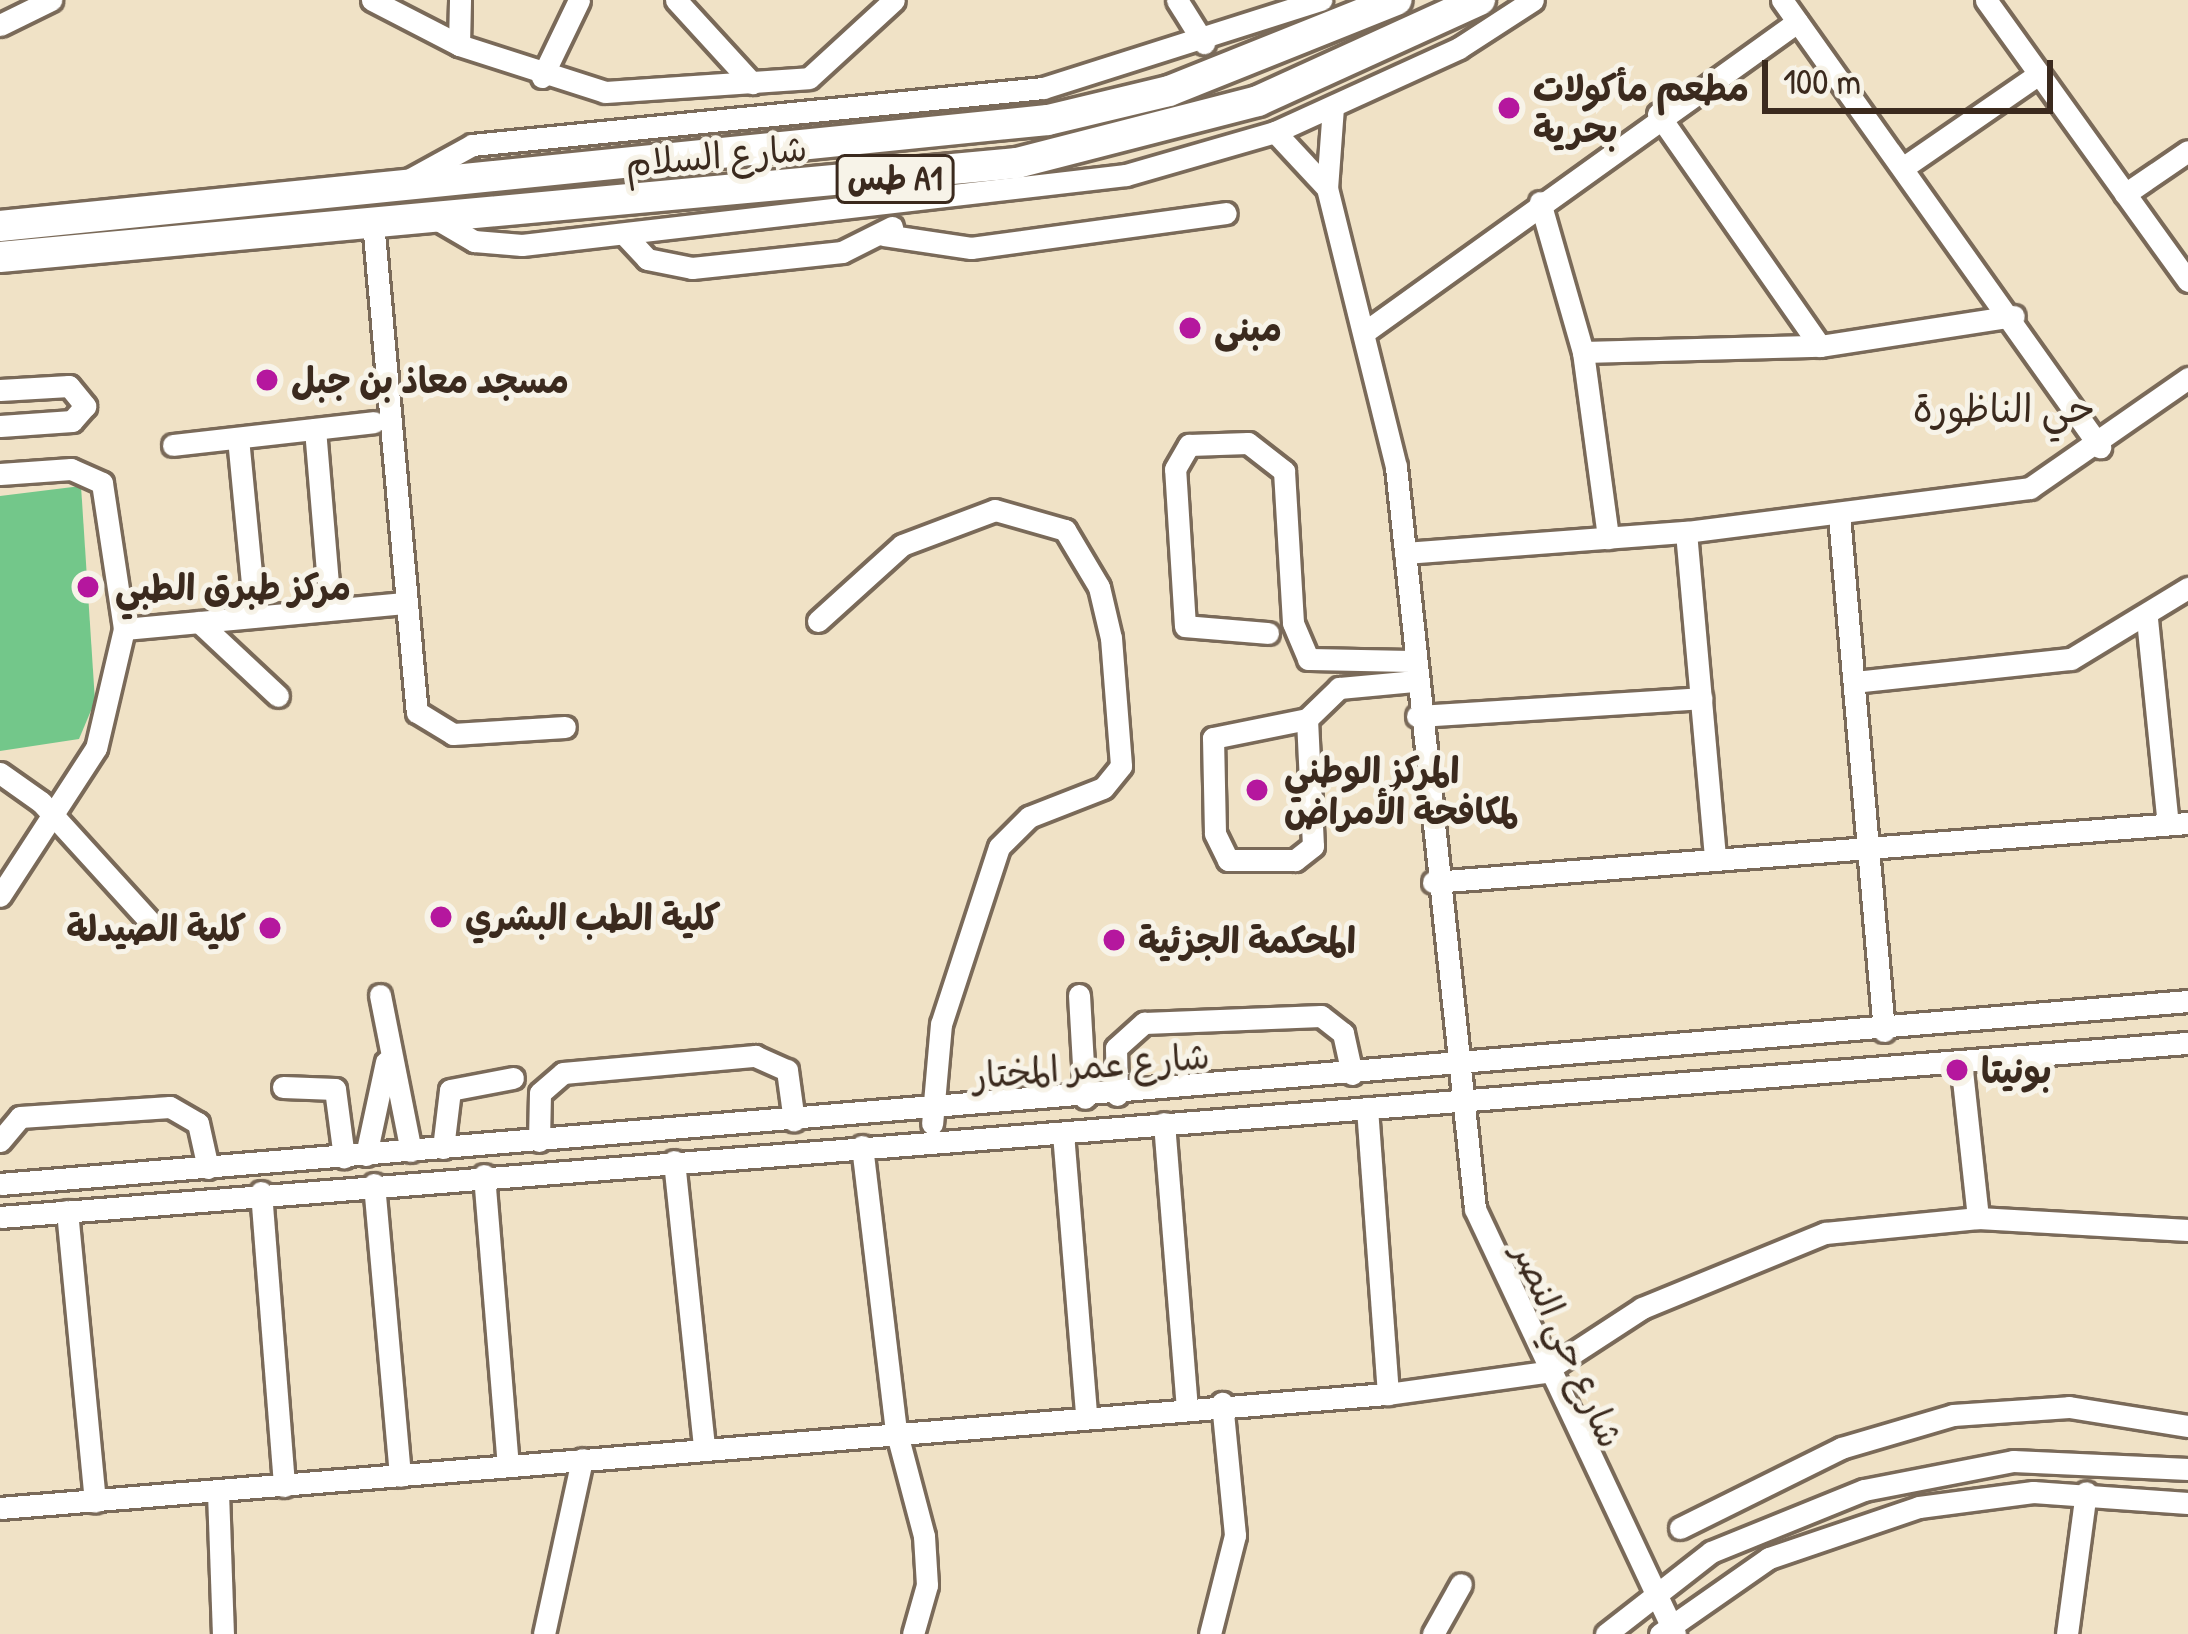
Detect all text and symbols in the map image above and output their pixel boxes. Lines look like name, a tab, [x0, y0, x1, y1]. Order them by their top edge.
scale bar	[1768, 36, 2059, 110]
text: 100 m	[1783, 56, 1861, 105]
place label: مطعم مأكولات بحرية	[1533, 65, 1749, 150]
marker: مطعم مأكولات بحرية	[1496, 95, 1522, 121]
street label: شارع السلام	[623, 126, 809, 184]
road number: طس A1	[835, 152, 955, 206]
place label: مبنى	[1214, 306, 1282, 350]
marker: مبنى	[1177, 315, 1203, 341]
place label: مسجد معاذ بن جبل	[291, 358, 569, 402]
marker: مسجد معاذ بن جبل	[254, 367, 280, 393]
district label: حي الناظورة	[1913, 385, 2095, 431]
place label: مركز طبرق الطبي	[115, 565, 351, 609]
marker: مركز طبرق الطبي	[72, 571, 104, 603]
place label: المركز الوطني لمكافحة الأمراض	[1284, 747, 1518, 832]
marker: المركز الوطني لمكافحة الأمراض	[1241, 774, 1273, 806]
place label: كلية الطب البشري	[465, 895, 721, 939]
marker: كلية الطب البشري	[428, 904, 454, 930]
place label: كلية الصيدلة	[66, 906, 246, 950]
marker: كلية الصيدلة	[257, 915, 283, 941]
place label: المحكمة الجزئية	[1138, 918, 1356, 962]
marker: المحكمة الجزئية	[1101, 927, 1127, 953]
street label: شارع عمر المختار	[971, 1033, 1211, 1097]
place label: بونيتا	[1981, 1048, 2052, 1092]
marker: بونيتا	[1944, 1057, 1970, 1083]
street label: شارع حي النصر	[1505, 1236, 1633, 1454]

